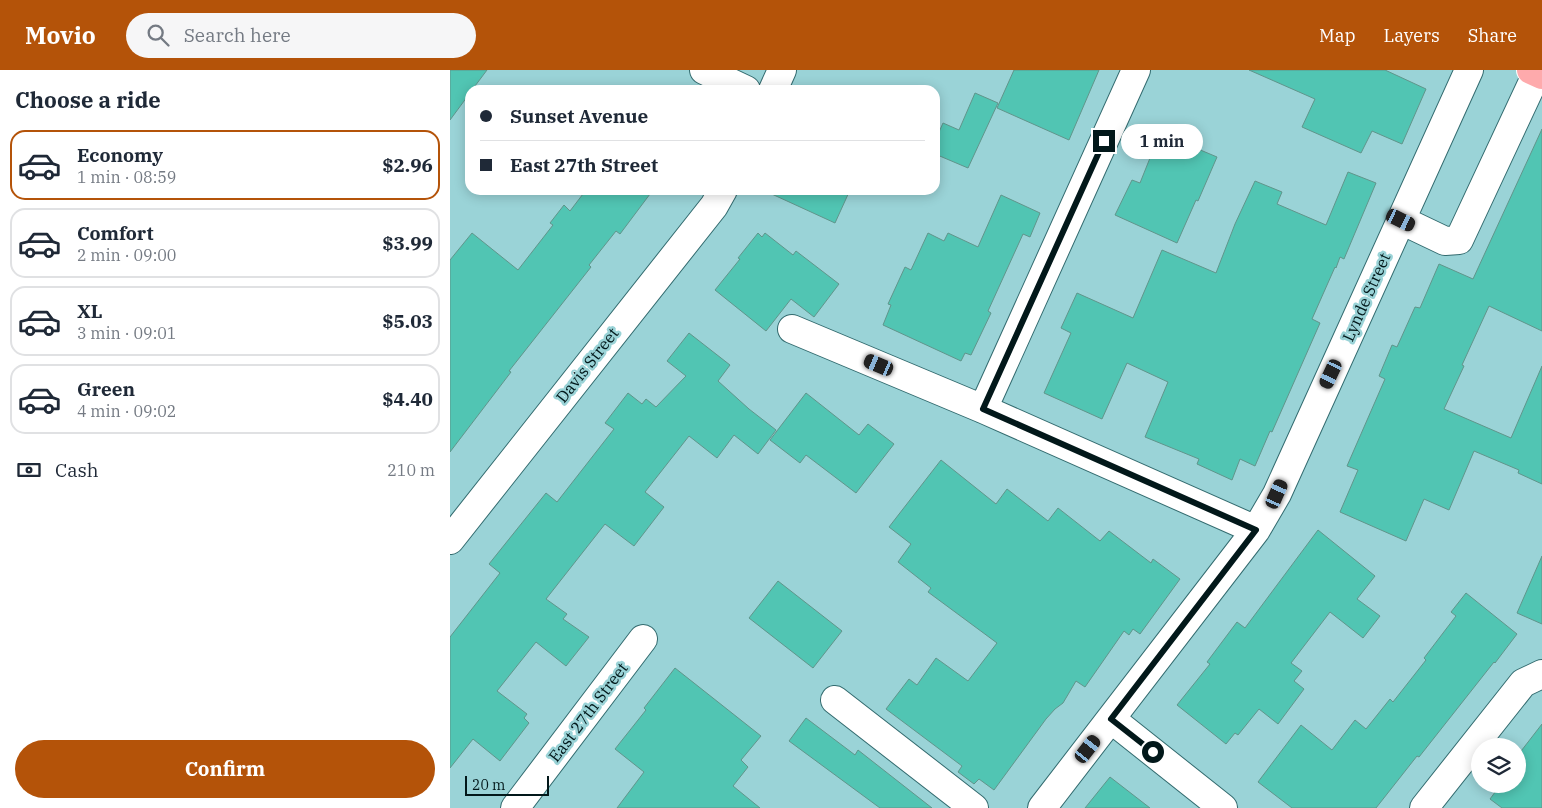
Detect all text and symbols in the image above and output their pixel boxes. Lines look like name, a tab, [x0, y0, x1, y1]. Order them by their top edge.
search box	[126, 13, 476, 58]
text: Movio	[25, 19, 96, 51]
icon: search	[144, 21, 172, 49]
text: Search here	[184, 23, 291, 47]
text: Map	[1319, 24, 1356, 47]
text: Layers	[1384, 24, 1440, 47]
text: Share	[1468, 24, 1517, 47]
text: Choose a ride	[15, 85, 161, 114]
text: Sunset Avenue	[510, 104, 648, 128]
callout: 1 min	[1122, 124, 1204, 158]
route end	[1093, 130, 1115, 152]
text: 1 min	[1140, 131, 1184, 151]
icon: car	[17, 143, 62, 188]
text: Economy	[77, 143, 163, 167]
text: $2.96	[382, 153, 433, 177]
text: East 27th Street	[510, 153, 658, 177]
text: 1 min · 08:59	[77, 167, 176, 187]
car	[1384, 207, 1417, 233]
icon: car	[17, 221, 62, 266]
text: Comfort	[77, 221, 154, 245]
text: $3.99	[382, 231, 433, 255]
text: 2 min · 09:00	[77, 245, 176, 265]
street label: Lynde Street	[1338, 249, 1395, 344]
icon: car	[17, 299, 62, 344]
text: XL	[77, 299, 103, 323]
text: $5.03	[382, 309, 433, 333]
text: 3 min · 09:01	[77, 323, 176, 343]
street label: Davis Street	[551, 323, 623, 407]
car	[862, 352, 895, 378]
car	[1317, 357, 1344, 391]
icon: car	[17, 377, 62, 422]
text: Green	[77, 377, 135, 401]
text: $4.40	[382, 387, 433, 411]
text: 4 min · 09:02	[77, 401, 176, 421]
icon: cash	[15, 456, 43, 484]
text: Cash	[55, 458, 99, 482]
text: 210 m	[387, 460, 435, 480]
car	[1264, 477, 1289, 511]
street label: East 27th Street	[544, 658, 632, 766]
car	[1072, 733, 1103, 765]
map controls	[1471, 738, 1526, 793]
button: layers	[1471, 738, 1526, 793]
button: Confirm	[15, 740, 435, 798]
route start	[1142, 741, 1164, 763]
scale bar	[465, 773, 549, 796]
text: 20 m	[472, 776, 505, 794]

